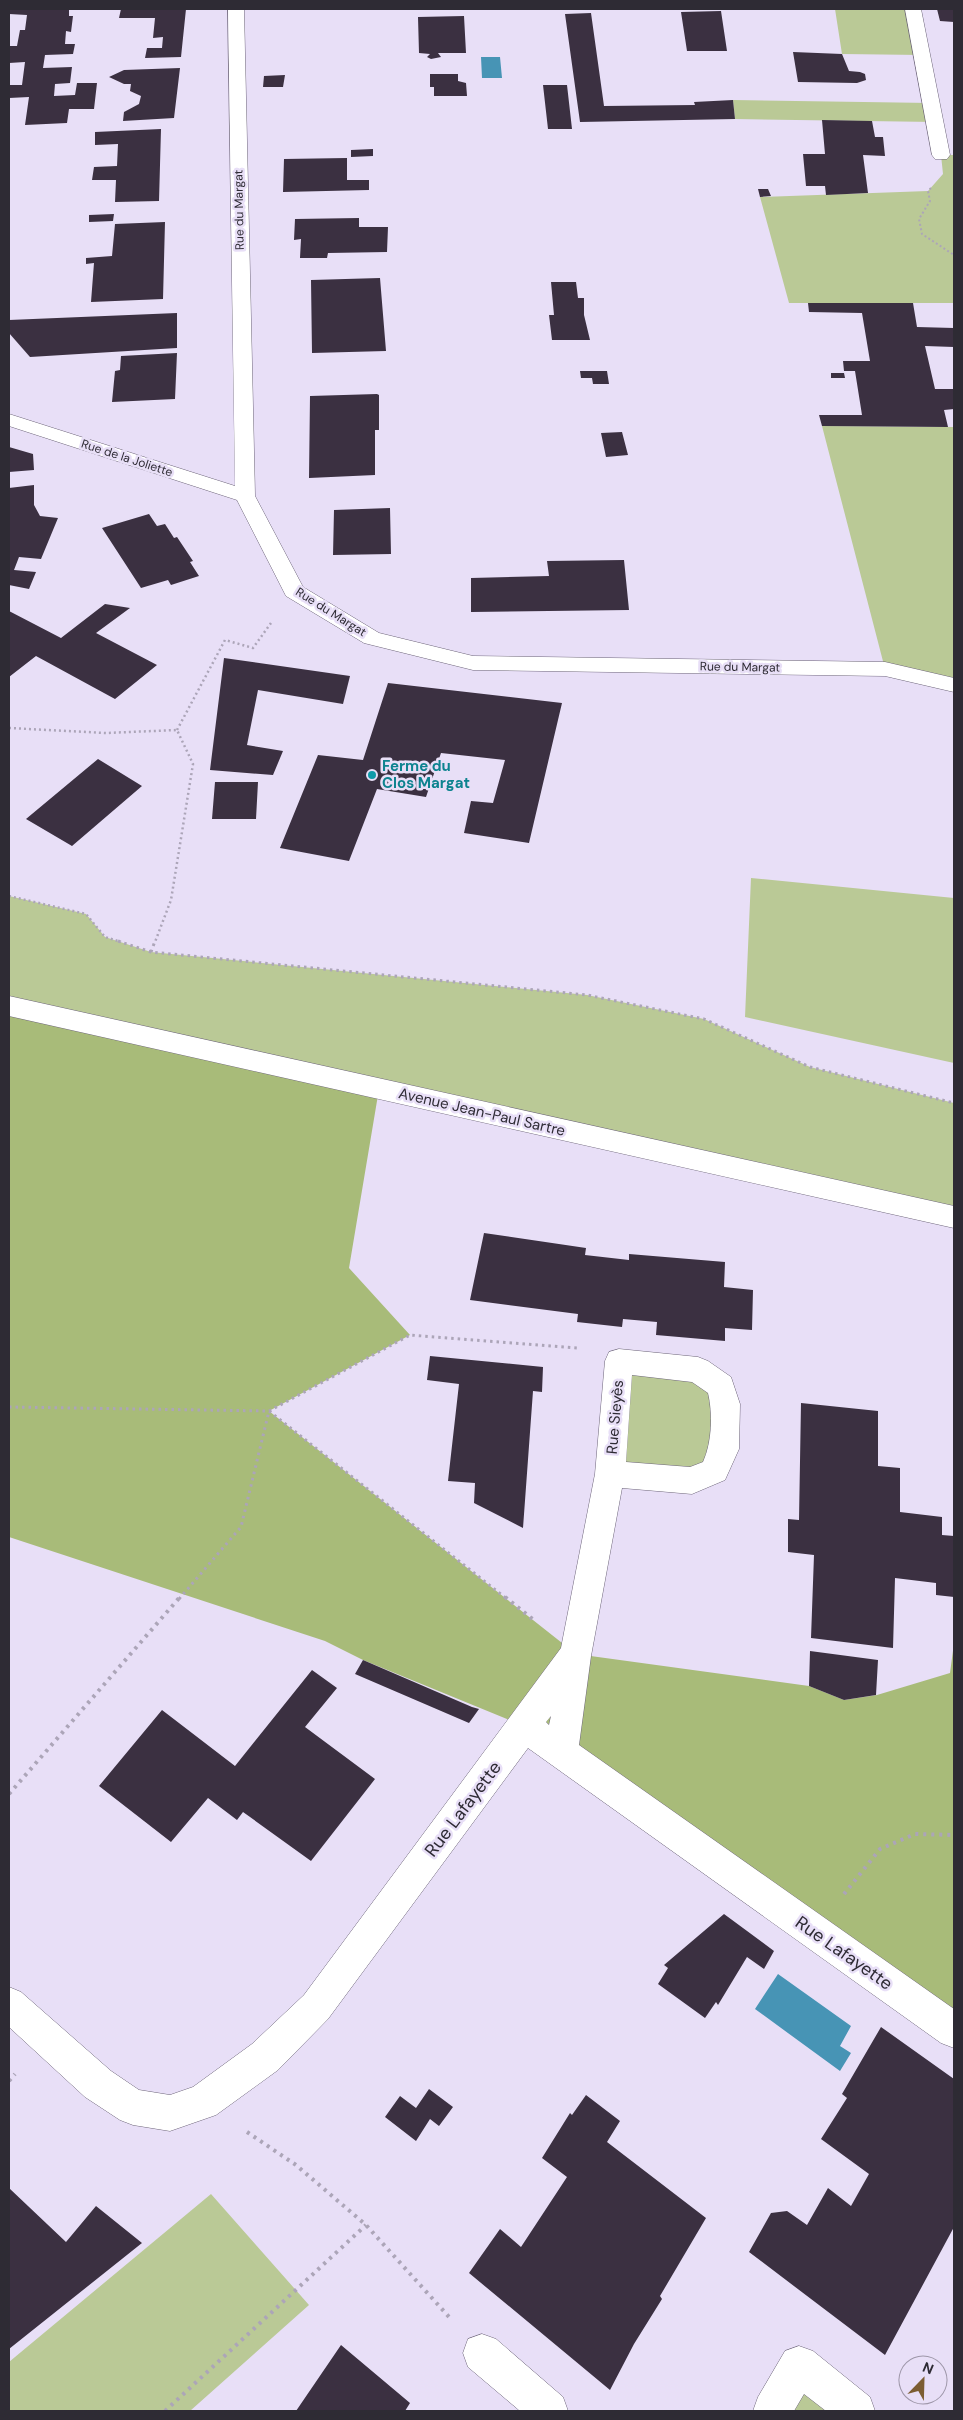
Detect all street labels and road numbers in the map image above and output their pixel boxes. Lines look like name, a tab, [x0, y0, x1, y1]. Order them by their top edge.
street label: Rue du Margat	[230, 169, 248, 250]
street label: Rue de la Joliette	[79, 436, 175, 480]
street label: Rue du Margat	[293, 584, 370, 640]
street label: Rue du Margat	[700, 658, 781, 676]
street label: Avenue Jean-Paul Sartre	[397, 1083, 567, 1141]
street label: Rue Sieyès	[602, 1379, 628, 1455]
street label: Rue Lafayette	[419, 1756, 507, 1862]
street label: Rue Lafayette	[791, 1911, 897, 1995]

